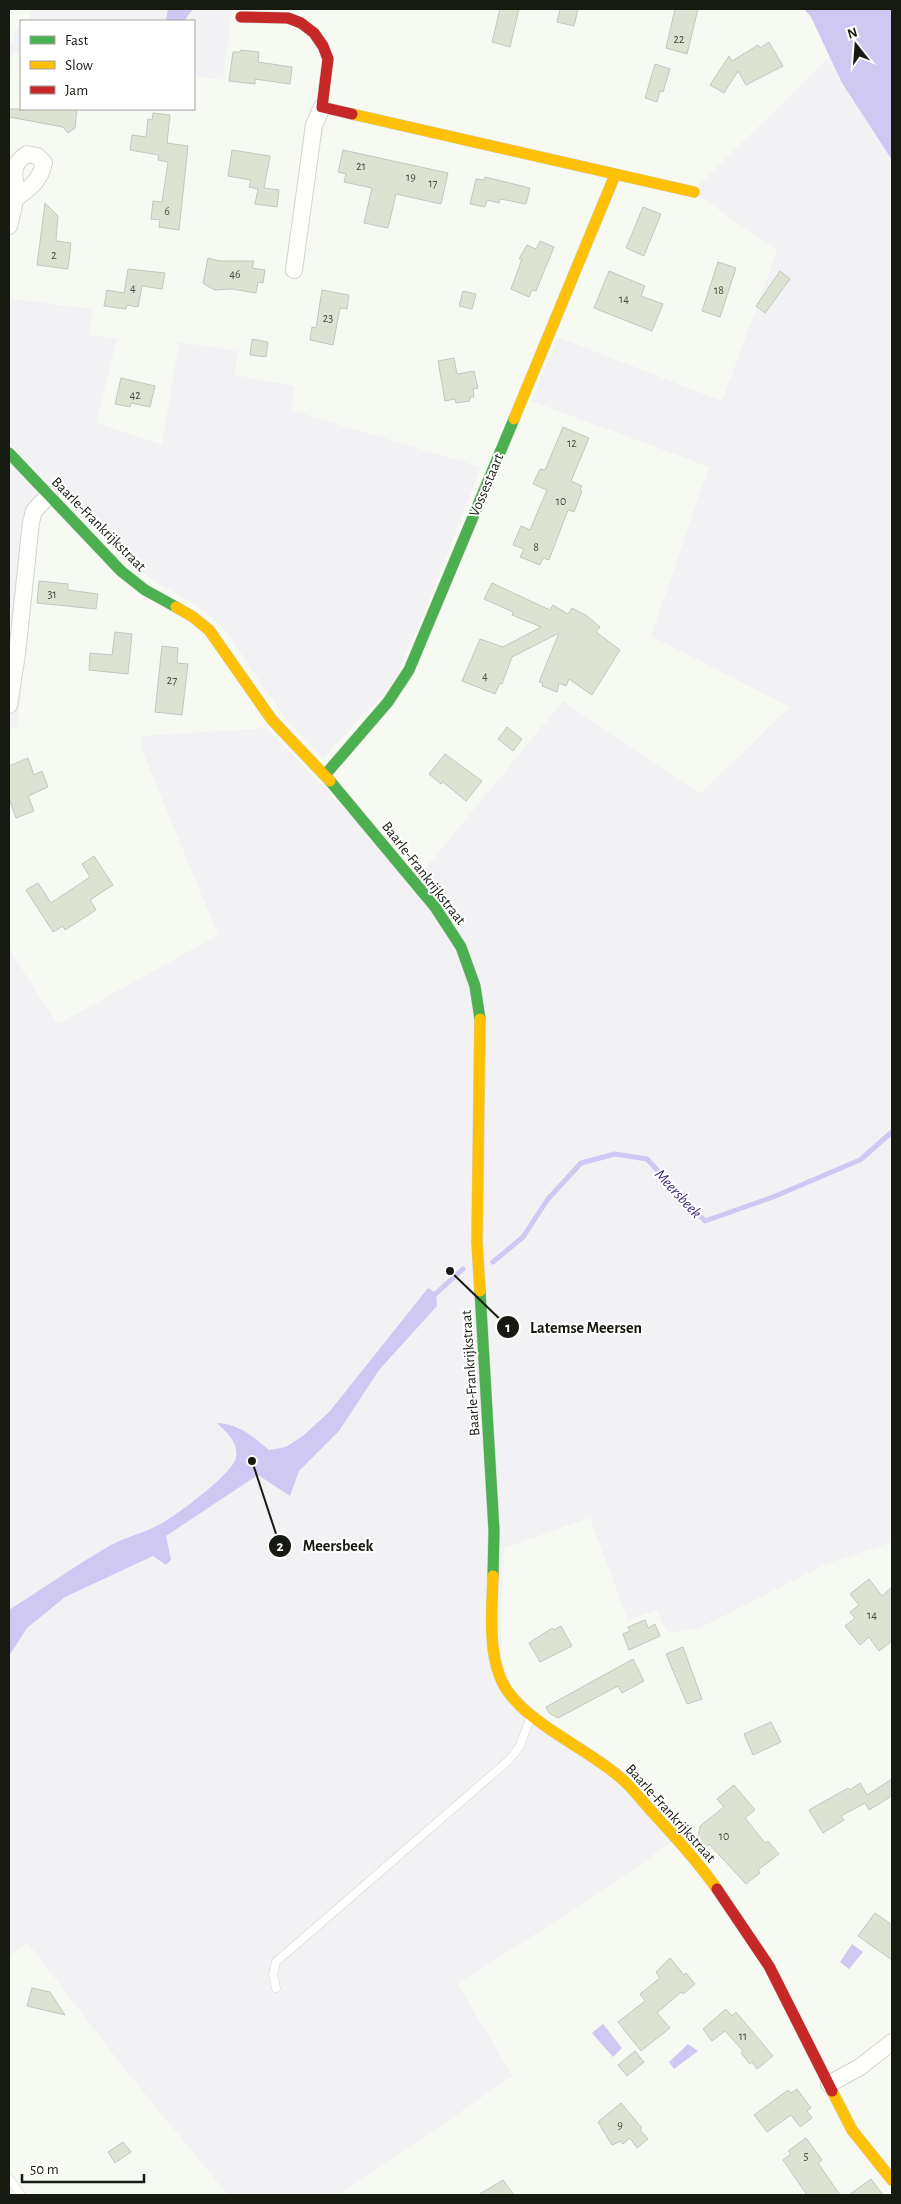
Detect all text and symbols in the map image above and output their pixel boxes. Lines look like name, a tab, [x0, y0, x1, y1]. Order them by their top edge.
legend	[20, 20, 195, 110]
north arrow	[831, 20, 881, 70]
text: N	[846, 25, 859, 42]
text: Fast	[65, 33, 89, 48]
house number: 22	[674, 33, 685, 45]
text: Slow	[65, 58, 93, 73]
text: Jam	[65, 83, 88, 98]
house number: 21	[356, 160, 366, 172]
house number: 19	[406, 171, 416, 183]
house number: 17	[428, 177, 438, 189]
house number: 6	[164, 205, 170, 217]
house number: 2	[51, 249, 57, 261]
house number: 46	[229, 268, 241, 280]
house number: 4	[130, 282, 136, 294]
house number: 18	[714, 284, 724, 296]
house number: 14	[619, 293, 629, 305]
house number: 23	[323, 312, 333, 324]
house number: 42	[129, 389, 141, 401]
house number: 12	[567, 437, 577, 449]
street label: Vossestaart	[466, 451, 507, 519]
street label: Baarle-Frankrijkstraat	[49, 474, 149, 574]
house number: 10	[556, 495, 566, 507]
house number: 8	[533, 541, 539, 553]
house number: 31	[47, 588, 57, 600]
house number: 4	[482, 670, 488, 682]
house number: 27	[167, 674, 177, 686]
street label: Baarle-Frankrijkstraat	[379, 819, 469, 928]
water label: Meersbeek	[652, 1166, 705, 1221]
street label: Baarle-Frankrijkstraat	[459, 1309, 482, 1437]
callout: Latemse Meersen	[495, 1312, 652, 1343]
text: 1	[505, 1320, 511, 1335]
text: Latemse Meersen	[530, 1320, 642, 1336]
callout: Meersbeek	[267, 1530, 383, 1561]
text: Meersbeek	[303, 1538, 373, 1554]
text: 2	[276, 1539, 284, 1554]
house number: 14	[867, 1609, 877, 1621]
street label: Baarle-Frankrijkstraat	[623, 1761, 719, 1865]
house number: 10	[719, 1830, 729, 1842]
house number: 11	[739, 2030, 747, 2042]
house number: 9	[617, 2119, 623, 2131]
house number: 5	[803, 2150, 809, 2162]
scale bar	[22, 2152, 145, 2184]
text: 50 m	[30, 2162, 59, 2177]

